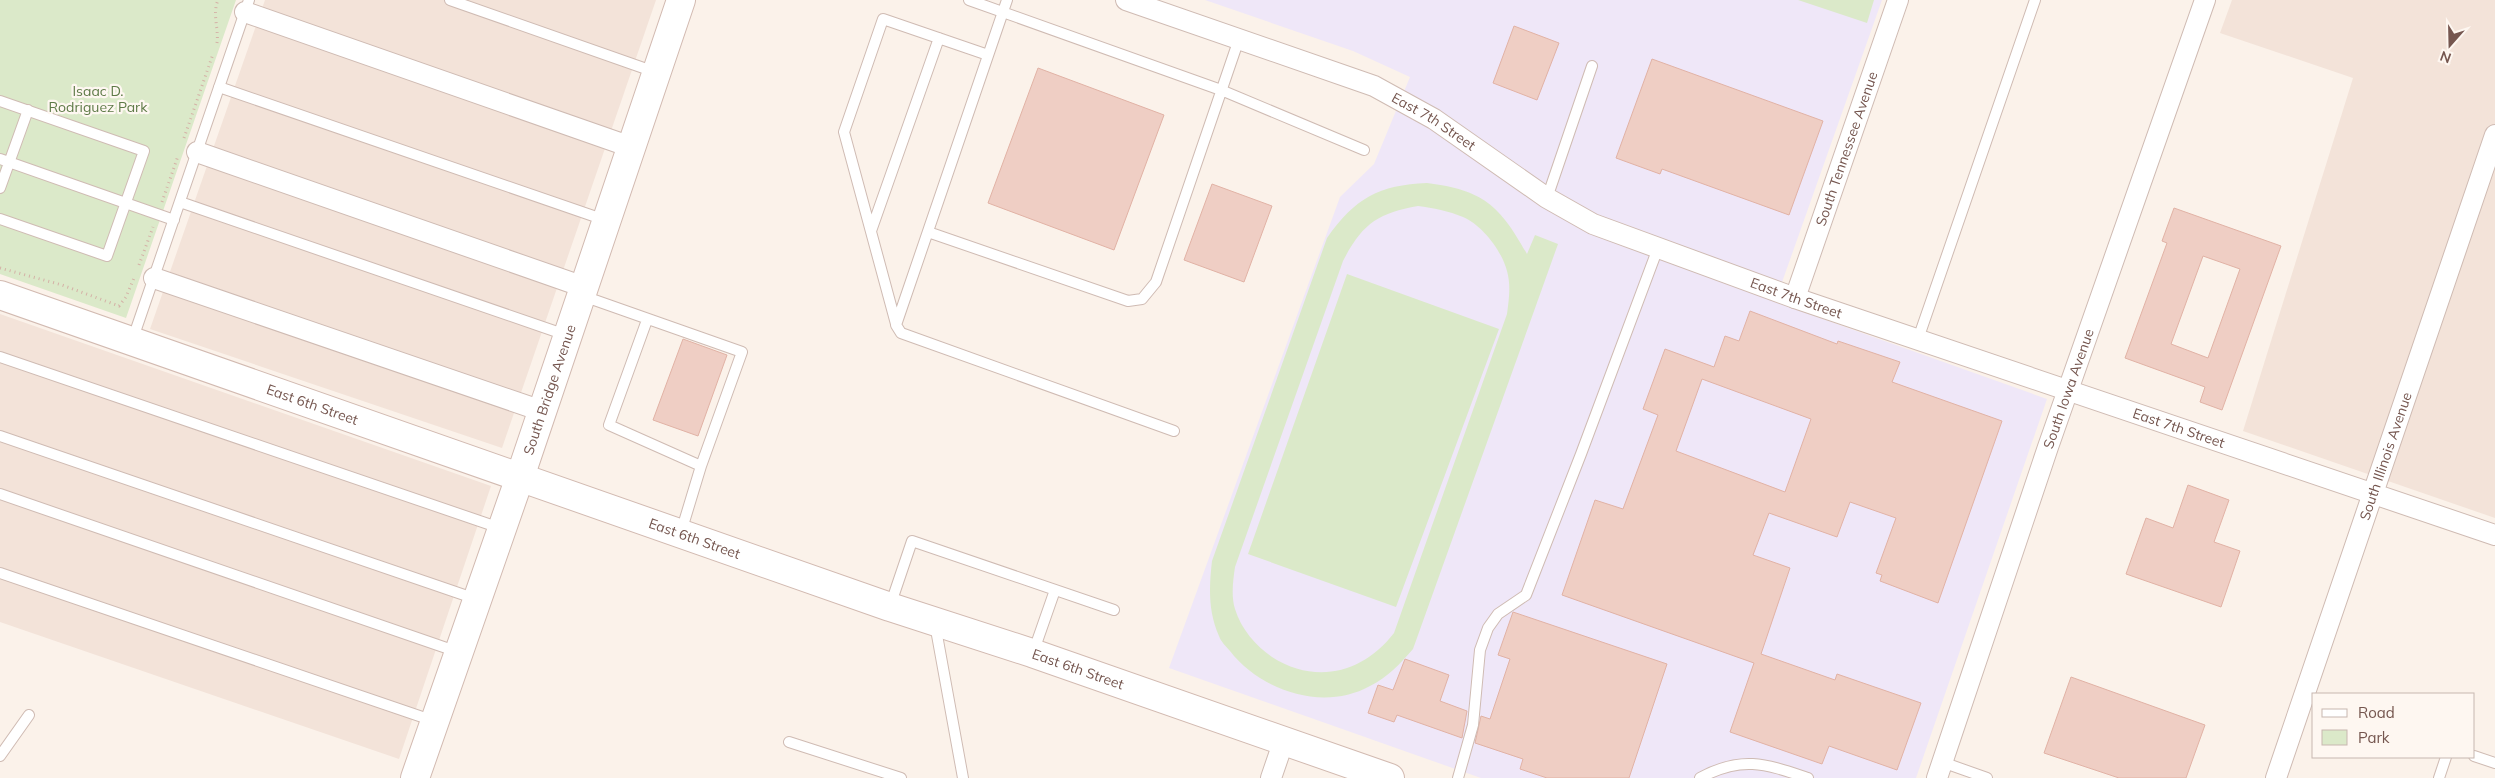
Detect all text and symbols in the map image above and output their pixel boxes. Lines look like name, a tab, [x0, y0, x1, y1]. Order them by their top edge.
north arrow	[2425, 20, 2475, 70]
text: N	[2438, 47, 2454, 67]
street label: South Tennessee Avenue	[1812, 69, 1882, 228]
park label: Isaac D. Rodriguez Park	[49, 82, 148, 116]
street label: East 7th Street	[1389, 88, 1479, 155]
street label: East 7th Street	[1748, 273, 1845, 322]
street label: South Bridge Avenue	[519, 322, 580, 457]
street label: South Iowa Avenue	[2039, 326, 2098, 451]
street label: East 6th Street	[264, 380, 361, 429]
street label: South Illinois Avenue	[2355, 390, 2416, 523]
street label: East 7th Street	[2130, 404, 2227, 452]
street label: East 6th Street	[646, 514, 743, 563]
street label: East 6th Street	[1030, 645, 1126, 693]
legend	[2312, 693, 2475, 758]
text: Road	[2358, 703, 2395, 722]
text: Park	[2358, 728, 2390, 747]

